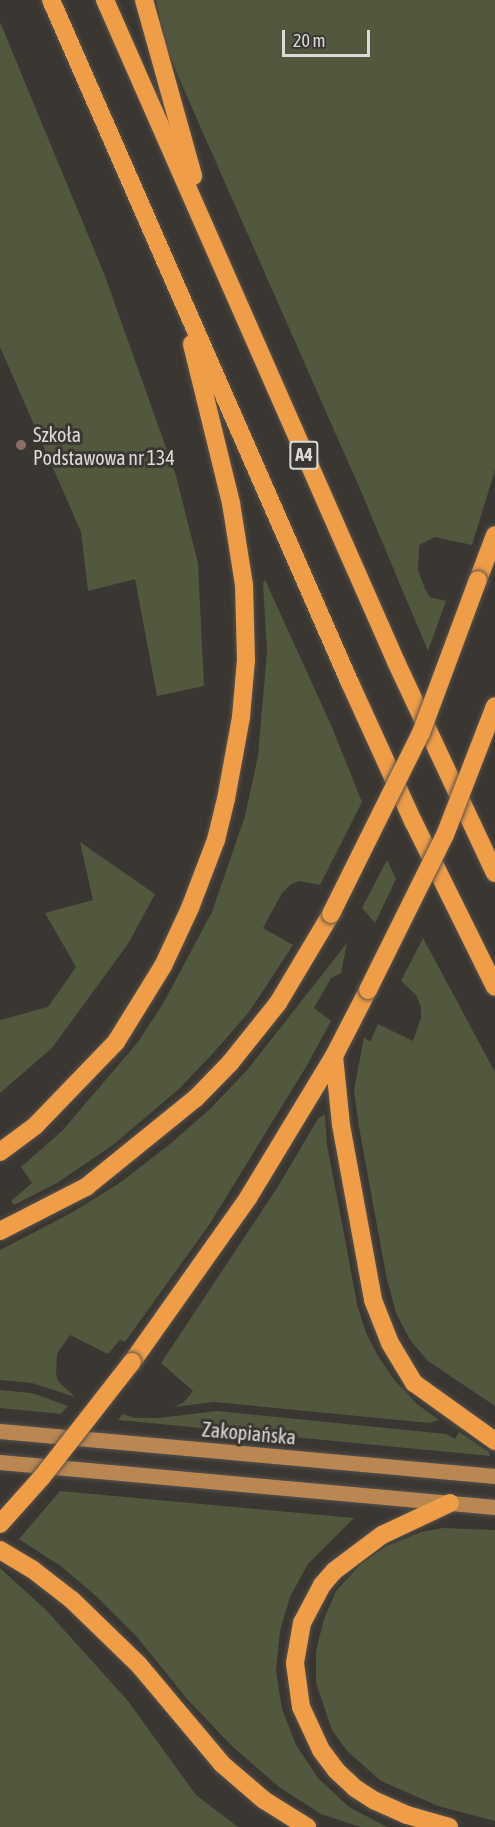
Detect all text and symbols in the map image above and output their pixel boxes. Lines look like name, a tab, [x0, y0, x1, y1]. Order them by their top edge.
scale bar	[285, 18, 374, 56]
text: 20 m	[293, 30, 325, 51]
place label: Szkoła Podstawowa nr 134	[33, 422, 175, 469]
marker: Szkoła Podstawowa nr 134	[14, 438, 28, 452]
road number: A4	[289, 440, 319, 470]
street label: Zakopiańska	[201, 1417, 297, 1449]

